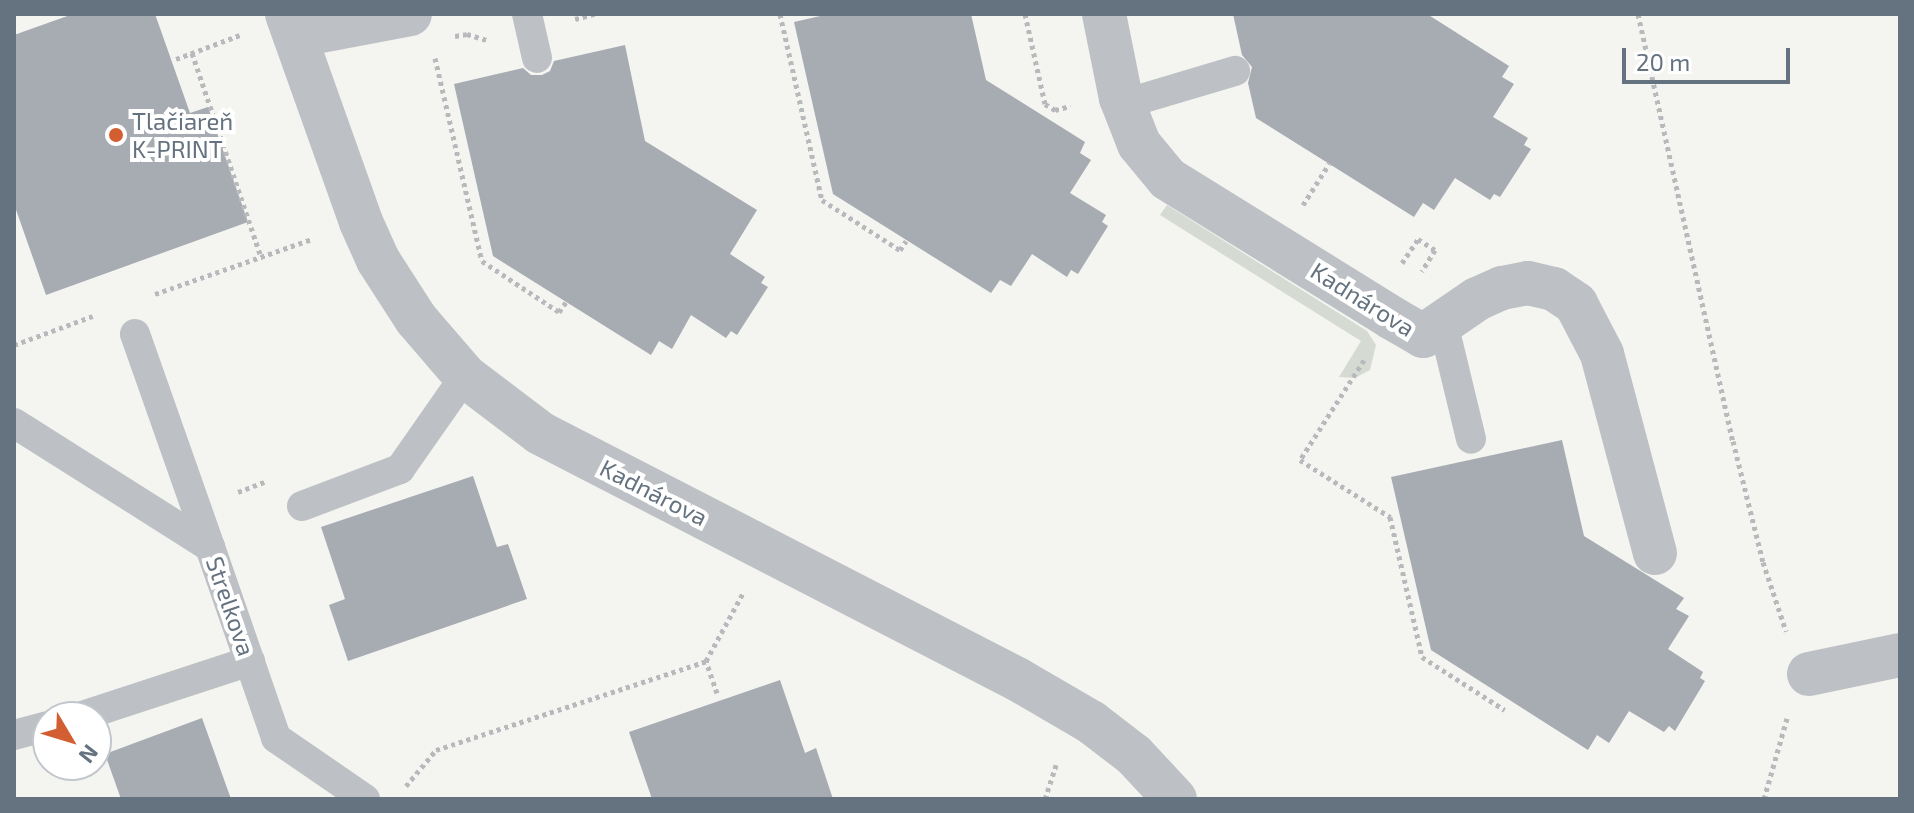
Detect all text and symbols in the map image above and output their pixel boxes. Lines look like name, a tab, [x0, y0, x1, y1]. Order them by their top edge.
scale bar	[1626, 32, 1794, 82]
text: 20 m	[1636, 47, 1690, 76]
place label: Tlačiareň K-PRINT	[132, 107, 233, 163]
marker: Tlačiareň K-PRINT	[107, 126, 125, 144]
street label: Kadnárova	[1306, 256, 1420, 342]
street label: Kadnárova	[595, 453, 713, 531]
street label: Strelkova	[201, 553, 261, 659]
north arrow	[32, 701, 112, 781]
text: N	[74, 740, 104, 769]

